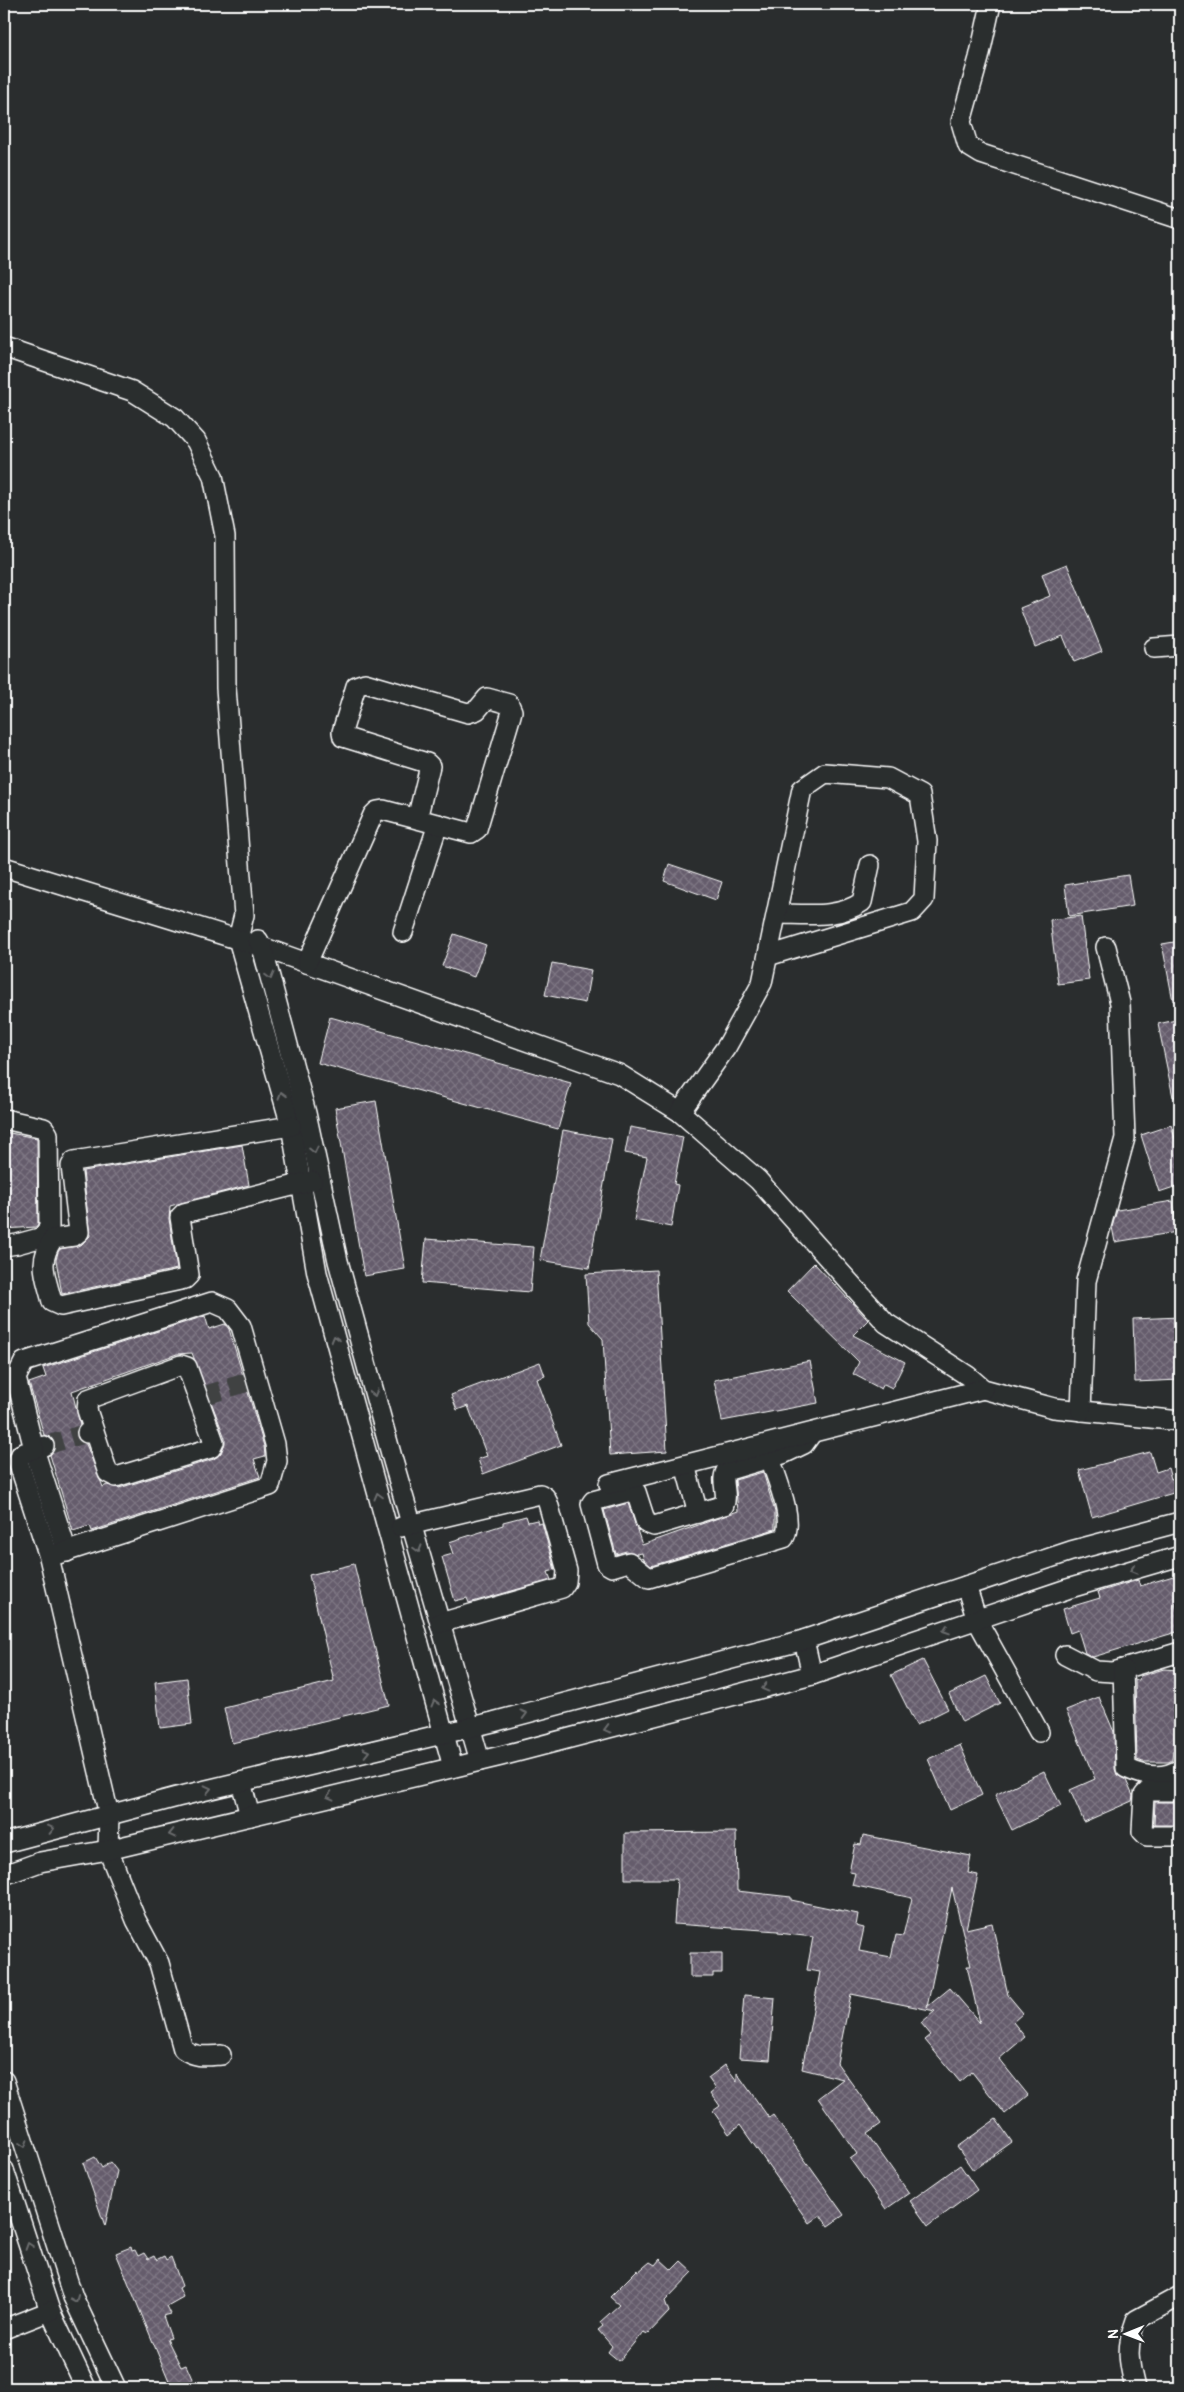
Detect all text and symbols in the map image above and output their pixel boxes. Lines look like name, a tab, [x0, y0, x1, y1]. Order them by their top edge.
one-way arrow	[264, 971, 275, 980]
one-way arrow	[277, 1091, 288, 1100]
one-way arrow	[308, 1146, 319, 1155]
one-way arrow	[330, 1335, 341, 1344]
one-way arrow	[368, 1388, 379, 1397]
one-way arrow	[373, 1492, 384, 1501]
one-way arrow	[413, 1544, 423, 1553]
one-way arrow	[1130, 1564, 1138, 1574]
one-way arrow	[942, 1624, 950, 1634]
one-way arrow	[761, 1682, 769, 1692]
one-way arrow	[431, 1700, 441, 1708]
one-way arrow	[520, 1709, 529, 1720]
one-way arrow	[604, 1723, 612, 1733]
one-way arrow	[362, 1747, 371, 1758]
one-way arrow	[204, 1785, 212, 1795]
one-way arrow	[326, 1790, 335, 1801]
one-way arrow	[46, 1824, 55, 1835]
one-way arrow	[168, 1828, 177, 1839]
one-way arrow	[18, 2139, 28, 2148]
one-way arrow	[25, 2242, 35, 2250]
one-way arrow	[69, 2294, 79, 2302]
north arrow	[1102, 2310, 1152, 2360]
text: N	[1105, 2329, 1122, 2339]

